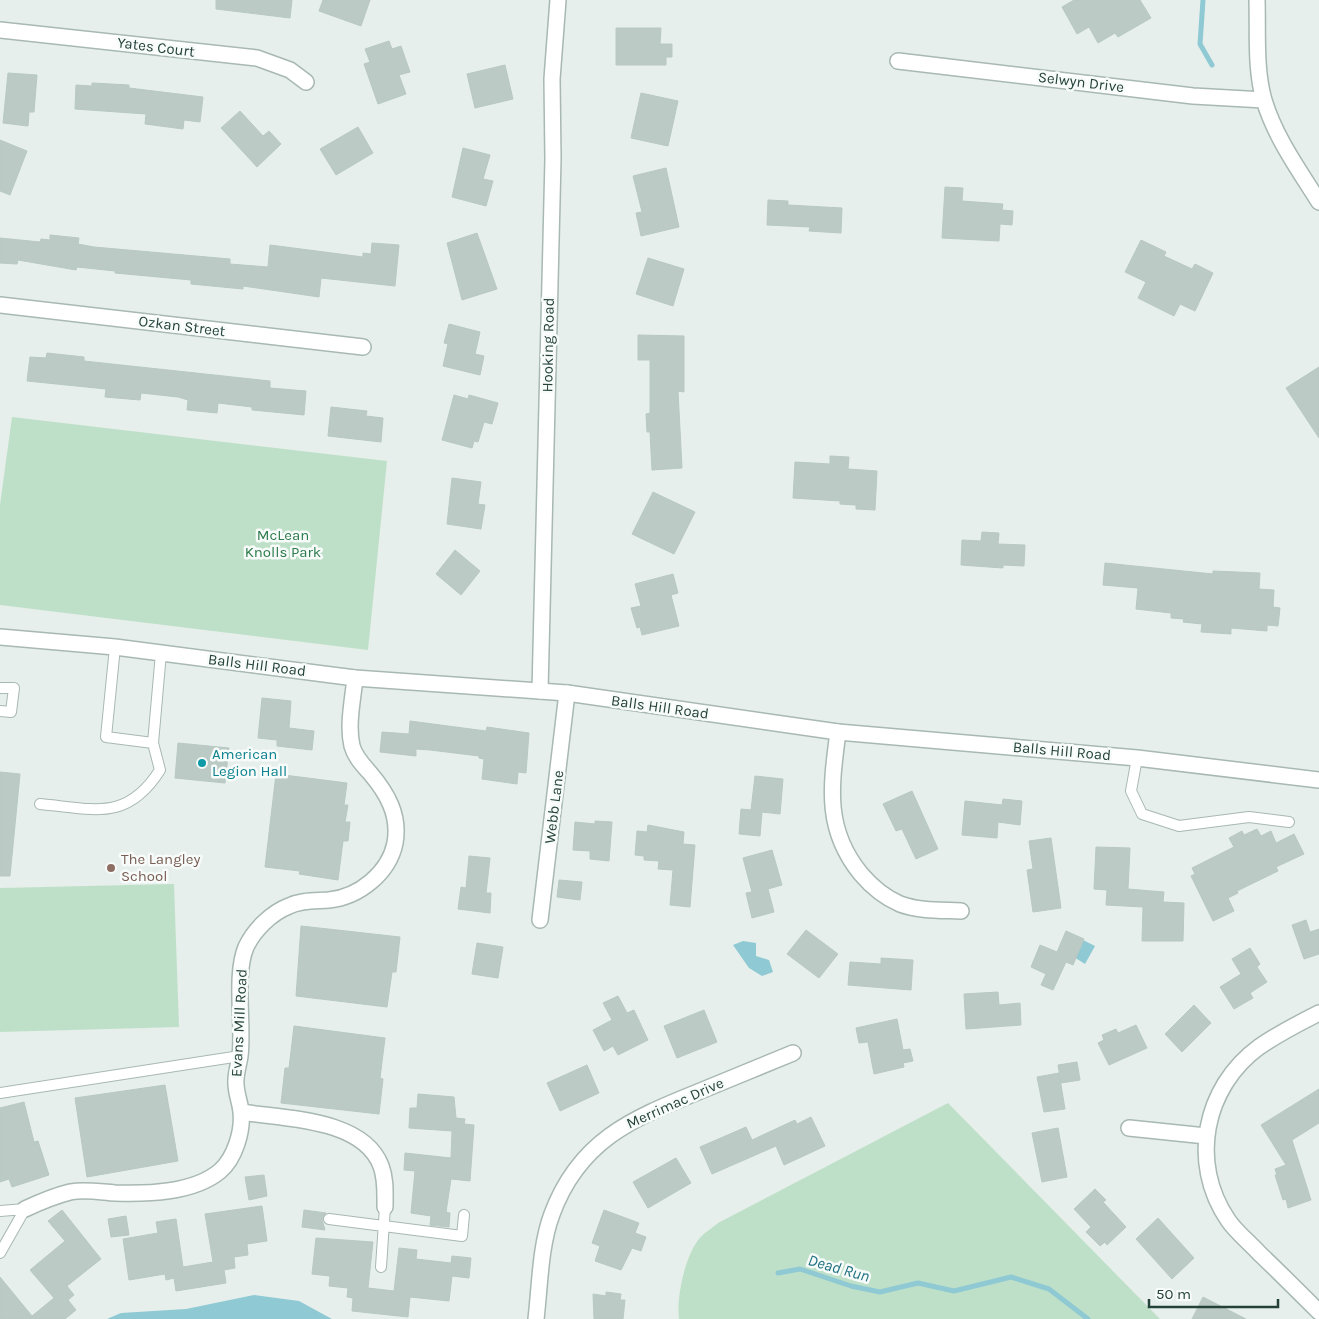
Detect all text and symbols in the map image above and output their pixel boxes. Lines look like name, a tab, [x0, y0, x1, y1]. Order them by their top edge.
street label: Yates Court	[116, 33, 196, 61]
street label: Selwyn Drive	[1037, 68, 1125, 96]
street label: Hooking Road	[538, 297, 558, 393]
street label: Ozkan Street	[138, 312, 227, 340]
park label: McLean Knolls Park	[245, 526, 321, 561]
street label: Balls Hill Road	[207, 650, 307, 680]
street label: Balls Hill Road	[610, 691, 710, 723]
street label: Balls Hill Road	[1012, 738, 1112, 764]
place label: American Legion Hall	[212, 745, 287, 780]
marker: American Legion Hall	[196, 757, 208, 769]
street label: Webb Lane	[541, 769, 567, 845]
place label: The Langley School	[121, 850, 201, 885]
marker: The Langley School	[105, 862, 117, 874]
street label: Evans Mill Road	[227, 968, 251, 1078]
street label: Merrimac Drive	[624, 1074, 726, 1132]
water label: Dead Run	[806, 1250, 872, 1286]
scale bar	[1149, 1276, 1278, 1308]
text: 50 m	[1156, 1285, 1191, 1303]

